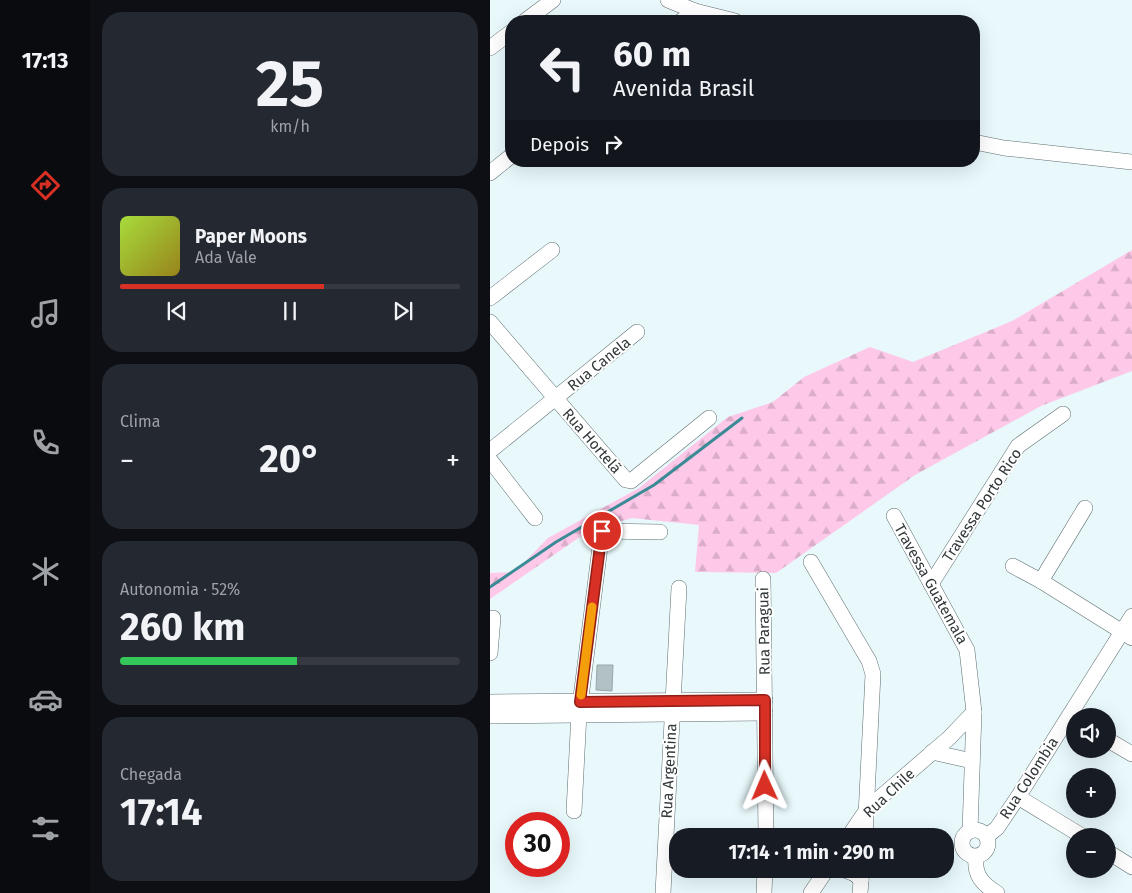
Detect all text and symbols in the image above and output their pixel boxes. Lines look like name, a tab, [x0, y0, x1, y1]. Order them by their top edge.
text: 60 m	[613, 33, 691, 75]
icon: left	[530, 35, 595, 100]
text: 25	[256, 45, 324, 123]
text: 17:13	[22, 47, 68, 74]
text: Avenida Brasil	[613, 75, 754, 102]
text: km/h	[270, 117, 310, 136]
icon: right	[599, 130, 627, 158]
text: Depois	[530, 133, 589, 156]
icon: directions	[28, 168, 63, 203]
text: Paper Moons	[195, 225, 307, 248]
text: Ada Vale	[195, 248, 257, 267]
icon: music	[28, 296, 63, 331]
icon: previous	[163, 297, 191, 325]
icon: pause	[276, 297, 304, 325]
icon: next	[389, 297, 417, 325]
street label: Rua Canela	[564, 333, 634, 395]
street label: Rua Hortelã	[559, 405, 625, 477]
text: Clima	[120, 412, 160, 431]
icon: phone	[28, 425, 63, 460]
text: 20°	[259, 436, 321, 482]
text: −	[120, 444, 134, 477]
text: +	[446, 444, 460, 477]
street label: Travessa Porto Rico	[939, 445, 1025, 565]
pin	[581, 510, 623, 552]
icon: arrive	[588, 517, 616, 545]
street label: Travessa Guatemala	[890, 521, 972, 647]
icon: climate	[28, 554, 63, 589]
text: Autonomia · 52%	[120, 580, 240, 599]
street label: Rua Paraguai	[754, 587, 774, 675]
text: 260 km	[120, 604, 245, 650]
icon: car	[28, 682, 63, 717]
map controls	[1066, 708, 1116, 878]
button: sound	[1066, 708, 1116, 758]
street label: Rua Argentina	[658, 723, 680, 819]
street label: Rua Colombia	[996, 734, 1062, 822]
position arrow	[738, 759, 790, 811]
text: Chegada	[120, 765, 182, 784]
street label: Rua Chile	[860, 765, 918, 821]
button: +	[1066, 768, 1116, 818]
text: 17:14	[120, 789, 202, 835]
icon: filters	[28, 811, 63, 846]
speed limit sign: 30	[505, 812, 570, 877]
button: −	[1066, 828, 1116, 878]
text: 17:14 · 1 min · 290 m	[729, 841, 894, 864]

